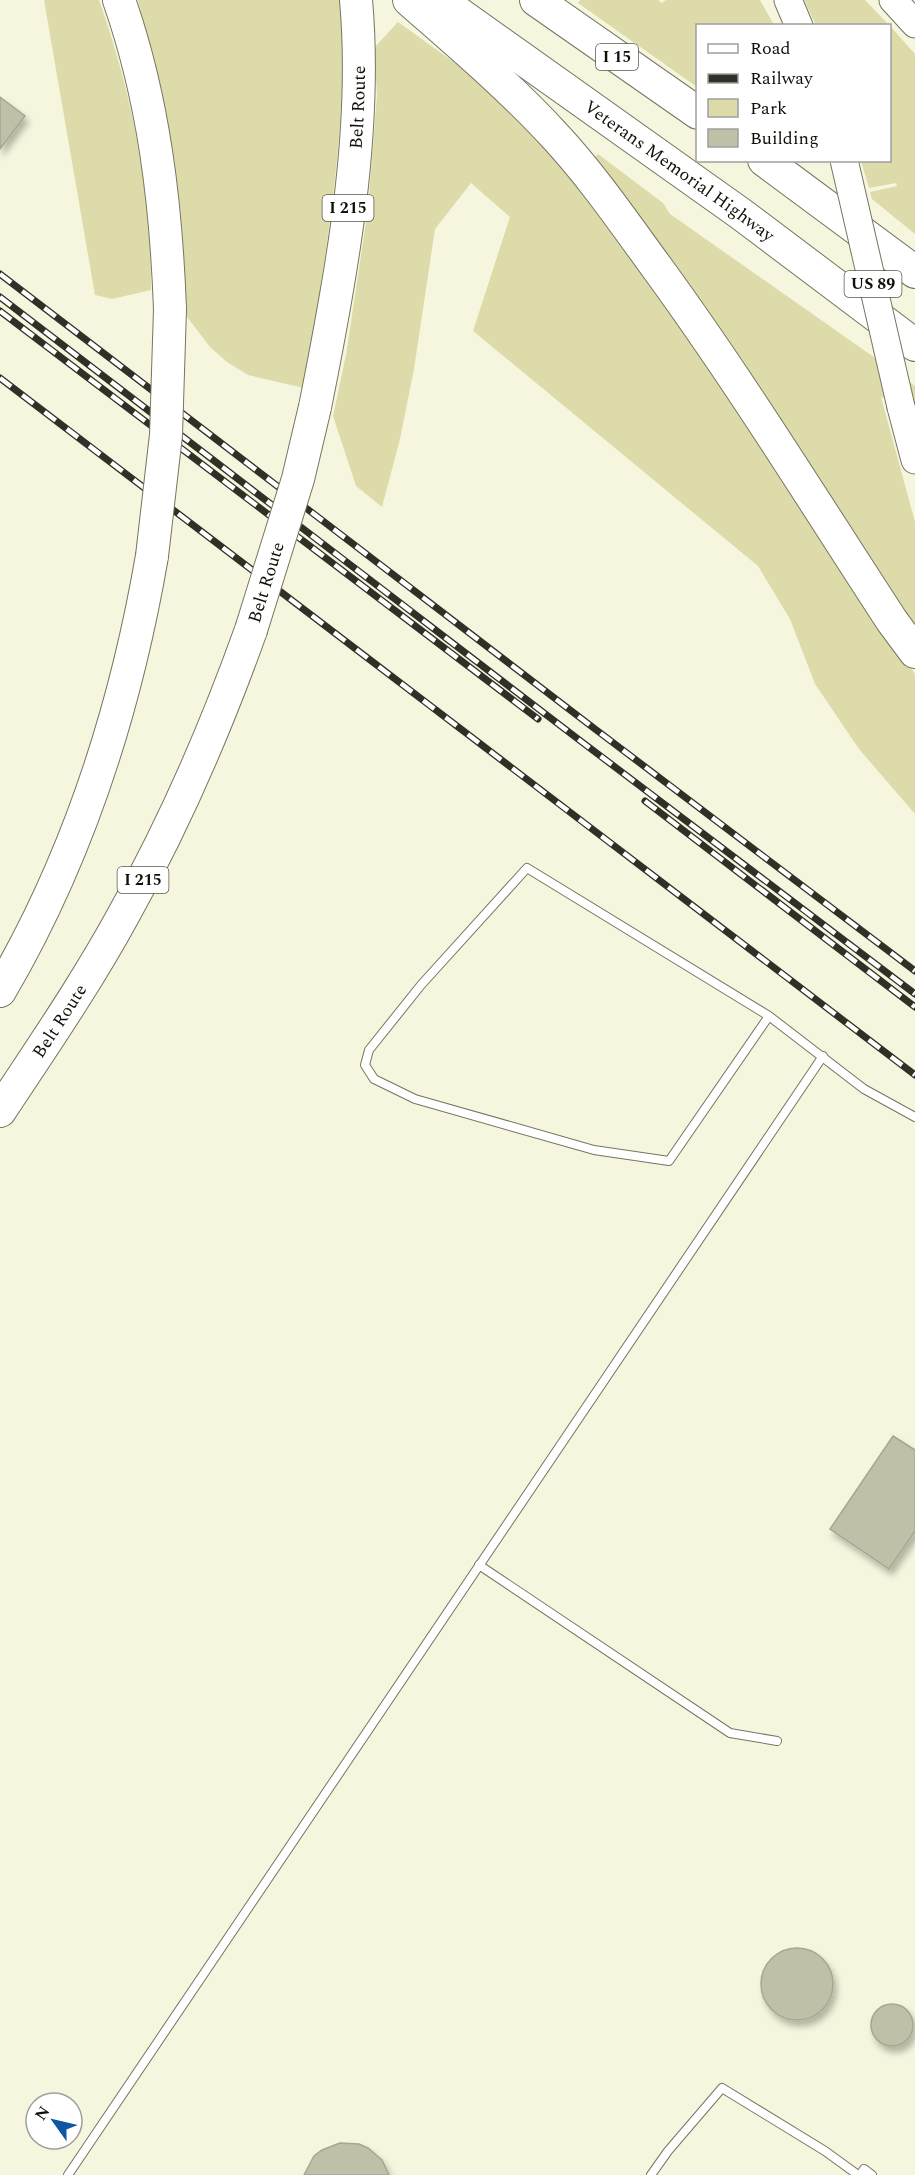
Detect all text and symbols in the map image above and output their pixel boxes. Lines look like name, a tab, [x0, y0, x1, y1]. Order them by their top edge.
legend	[696, 24, 891, 162]
text: Road	[750, 35, 791, 62]
road number: I 15	[596, 44, 638, 70]
street label: Belt Route	[342, 65, 372, 150]
text: Railway	[750, 65, 814, 92]
street label: Veterans Memorial Highway	[579, 93, 781, 249]
text: Park	[750, 95, 787, 122]
text: Building	[750, 125, 819, 152]
road number: I 215	[322, 195, 374, 221]
road number: US 89	[844, 271, 902, 297]
street label: Belt Route	[241, 538, 291, 626]
road number: I 215	[118, 867, 168, 893]
street label: Belt Route	[25, 978, 93, 1063]
north arrow	[24, 2091, 84, 2151]
text: N	[29, 2101, 56, 2125]

